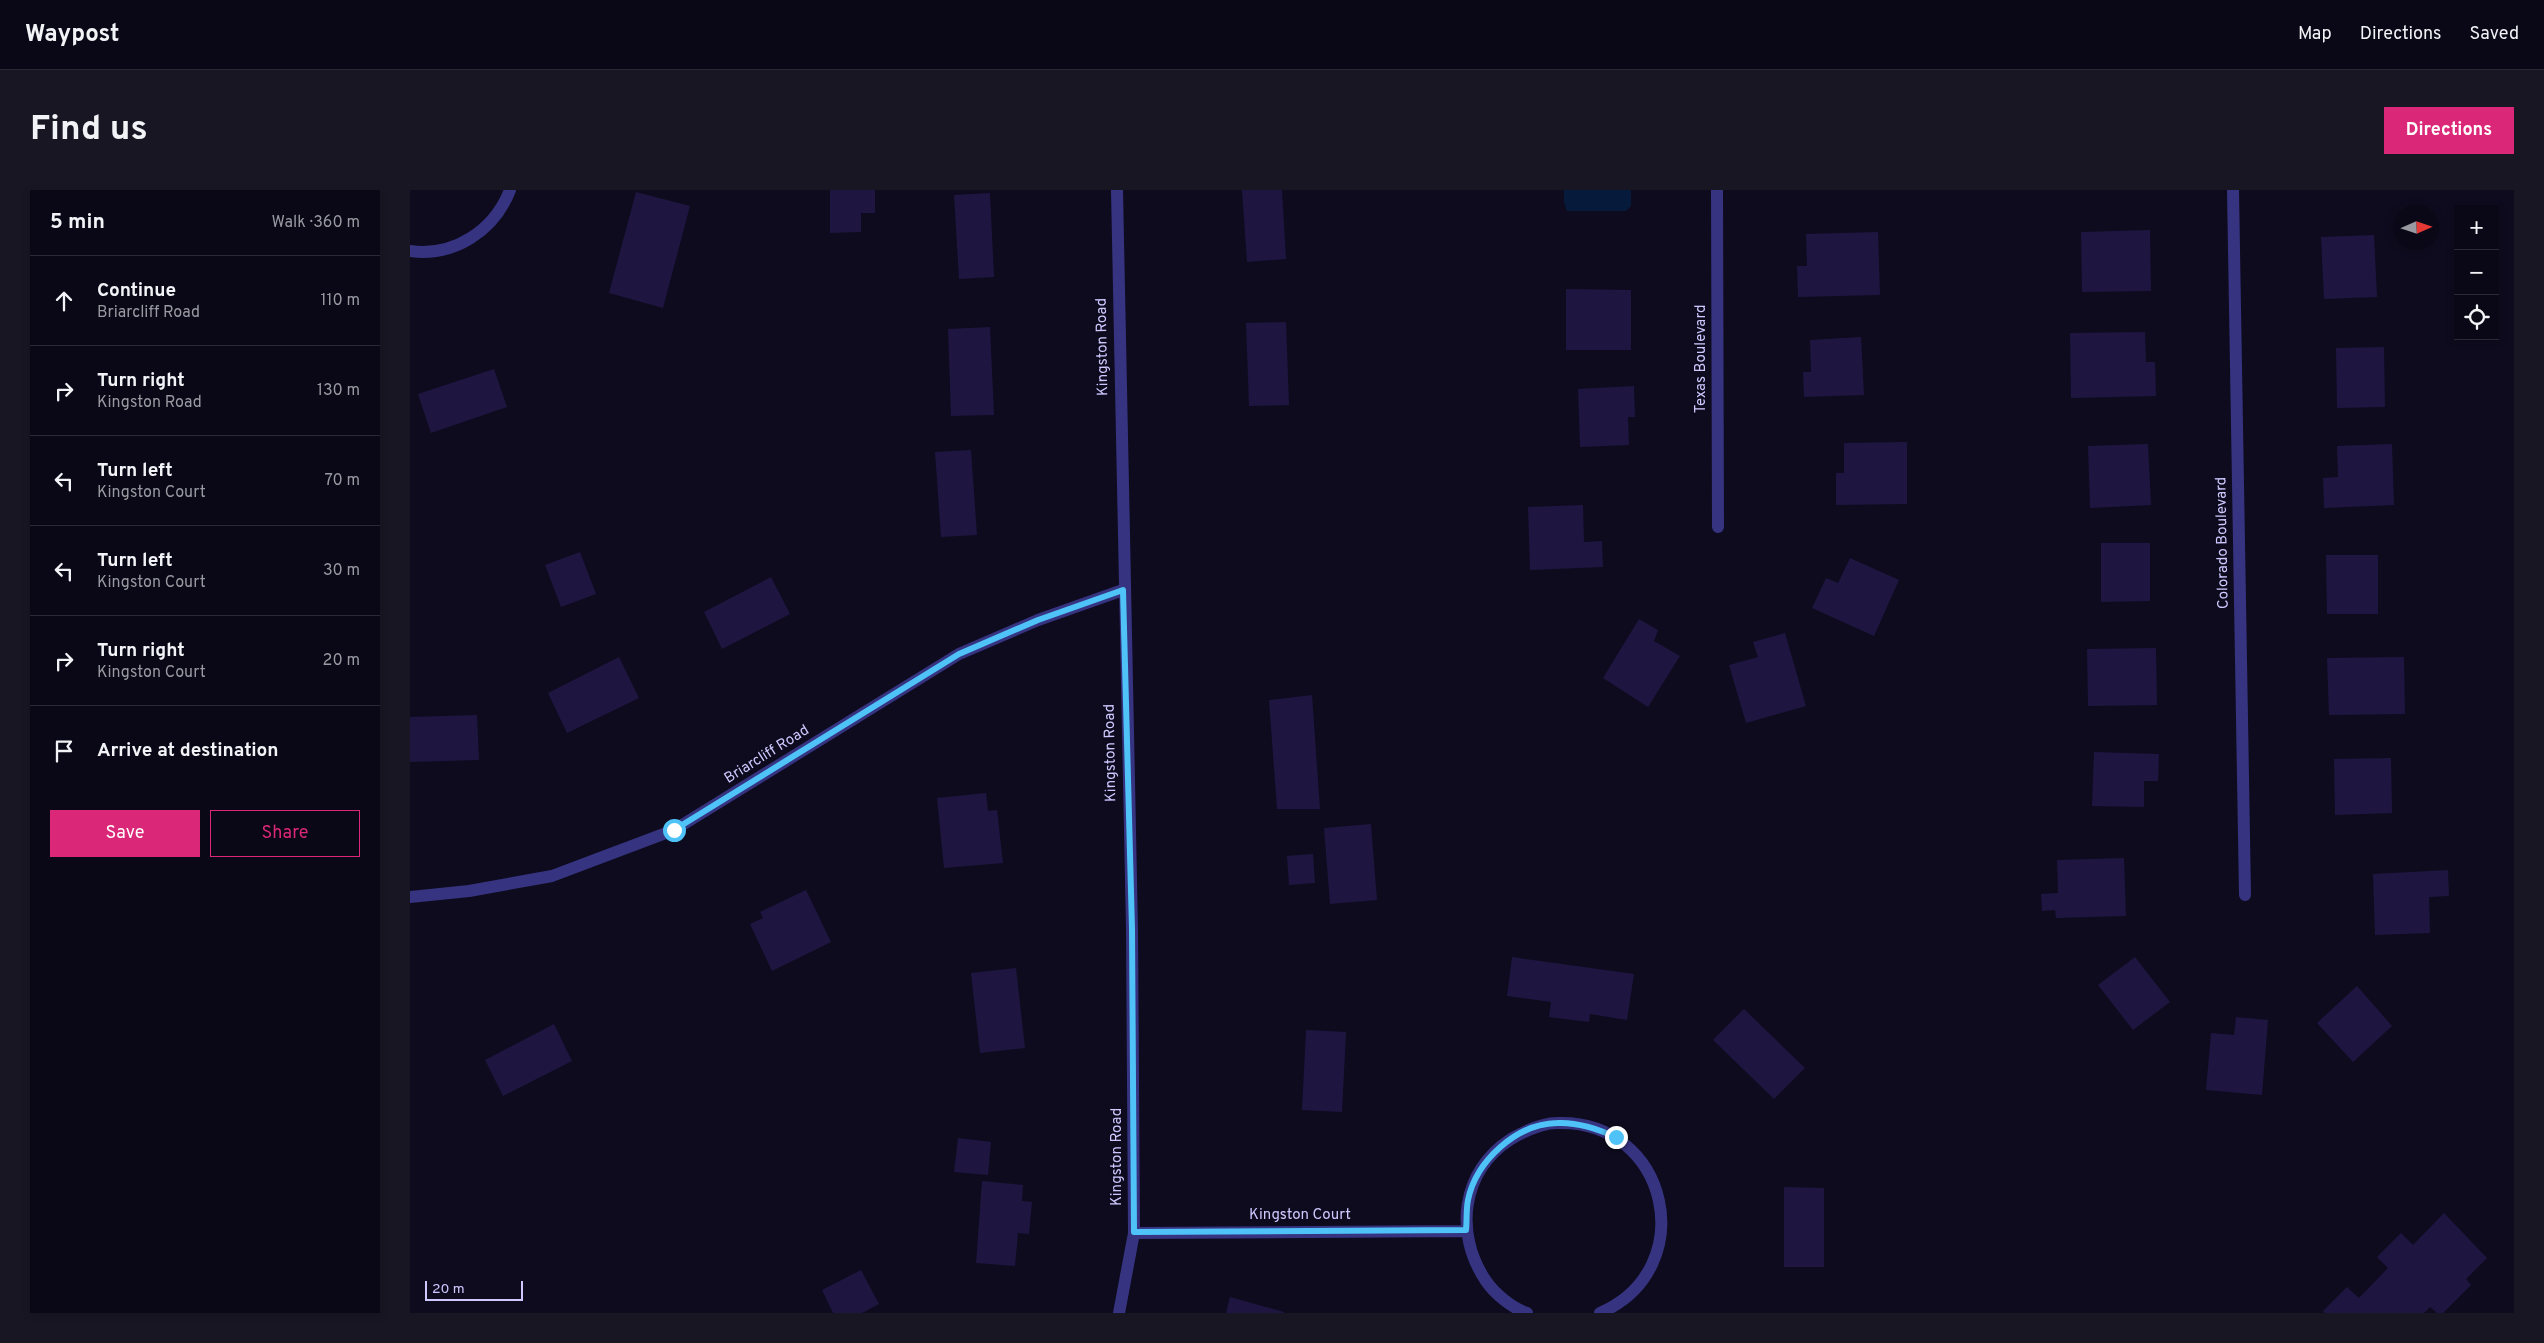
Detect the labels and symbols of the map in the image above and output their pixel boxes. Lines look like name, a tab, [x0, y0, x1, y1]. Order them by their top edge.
north arrow	[2394, 205, 2439, 250]
street label: Kingston Road	[1093, 298, 1113, 396]
street label: Texas Boulevard	[1692, 305, 1711, 413]
street label: Colorado Boulevard	[2212, 477, 2234, 609]
street label: Kingston Road	[1101, 704, 1121, 802]
street label: Briarcliff Road	[721, 721, 813, 789]
route start	[663, 819, 686, 842]
street label: Kingston Road	[1108, 1108, 1127, 1206]
route end	[1605, 1126, 1628, 1149]
street label: Kingston Court	[1249, 1206, 1351, 1225]
scale bar	[425, 1278, 522, 1301]

